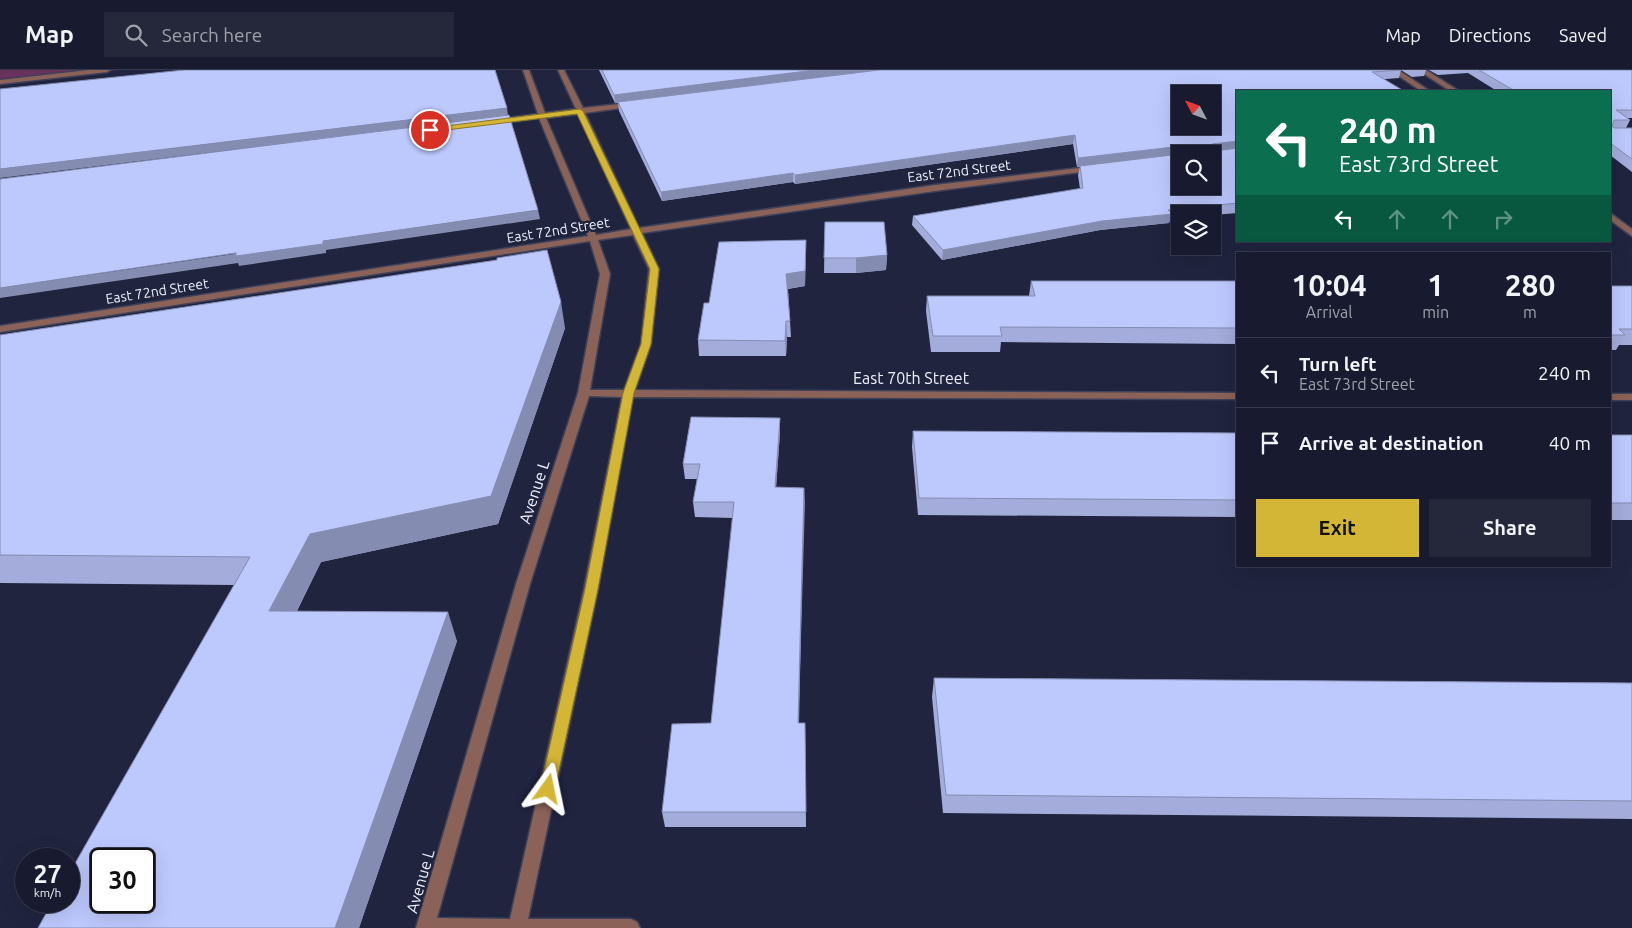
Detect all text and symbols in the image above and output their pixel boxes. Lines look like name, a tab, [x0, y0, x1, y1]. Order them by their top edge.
search box	[104, 12, 454, 57]
text: Map	[25, 21, 74, 48]
icon: search	[122, 21, 150, 49]
text: Search here	[162, 24, 262, 46]
text: Map	[1385, 25, 1421, 45]
text: Directions	[1449, 25, 1531, 45]
text: Saved	[1559, 25, 1607, 45]
north arrow	[1171, 85, 1221, 135]
map controls	[1171, 85, 1221, 255]
pin	[409, 109, 451, 151]
icon: left	[1256, 110, 1321, 175]
text: 240 m	[1339, 110, 1437, 150]
icon: arrive	[416, 116, 444, 144]
button: search	[1171, 145, 1221, 195]
text: East 73rd Street	[1339, 151, 1498, 176]
street label: East 72nd Street	[906, 157, 1012, 185]
button: layers	[1171, 205, 1221, 255]
icon: left	[1330, 205, 1358, 233]
icon: ahead	[1383, 205, 1411, 233]
icon: ahead	[1436, 205, 1464, 233]
icon: right	[1489, 205, 1517, 233]
street label: East 72nd Street	[505, 214, 611, 246]
text: 10:04	[1292, 268, 1367, 302]
text: 1	[1427, 268, 1444, 302]
text: 280	[1505, 268, 1555, 302]
street label: East 72nd Street	[104, 275, 210, 307]
text: Arrival	[1306, 303, 1352, 321]
text: min	[1422, 303, 1449, 321]
text: m	[1523, 303, 1537, 321]
text: Turn left	[1299, 353, 1377, 375]
icon: left	[1256, 359, 1284, 387]
text: 240 m	[1538, 362, 1591, 384]
street label: East 70th Street	[853, 369, 970, 387]
text: East 73rd Street	[1299, 375, 1415, 393]
icon: arrive	[1256, 429, 1284, 457]
text: Arrive at destination	[1299, 432, 1484, 454]
text: 40 m	[1549, 432, 1591, 454]
street label: Avenue L	[515, 458, 553, 526]
button: Exit	[1256, 499, 1419, 557]
button: Share	[1429, 499, 1591, 557]
position arrow	[521, 762, 573, 814]
street label: Avenue L	[402, 847, 438, 915]
speed limit sign: 30	[90, 848, 155, 913]
text: 27	[33, 860, 62, 888]
text: km/h	[34, 886, 61, 899]

